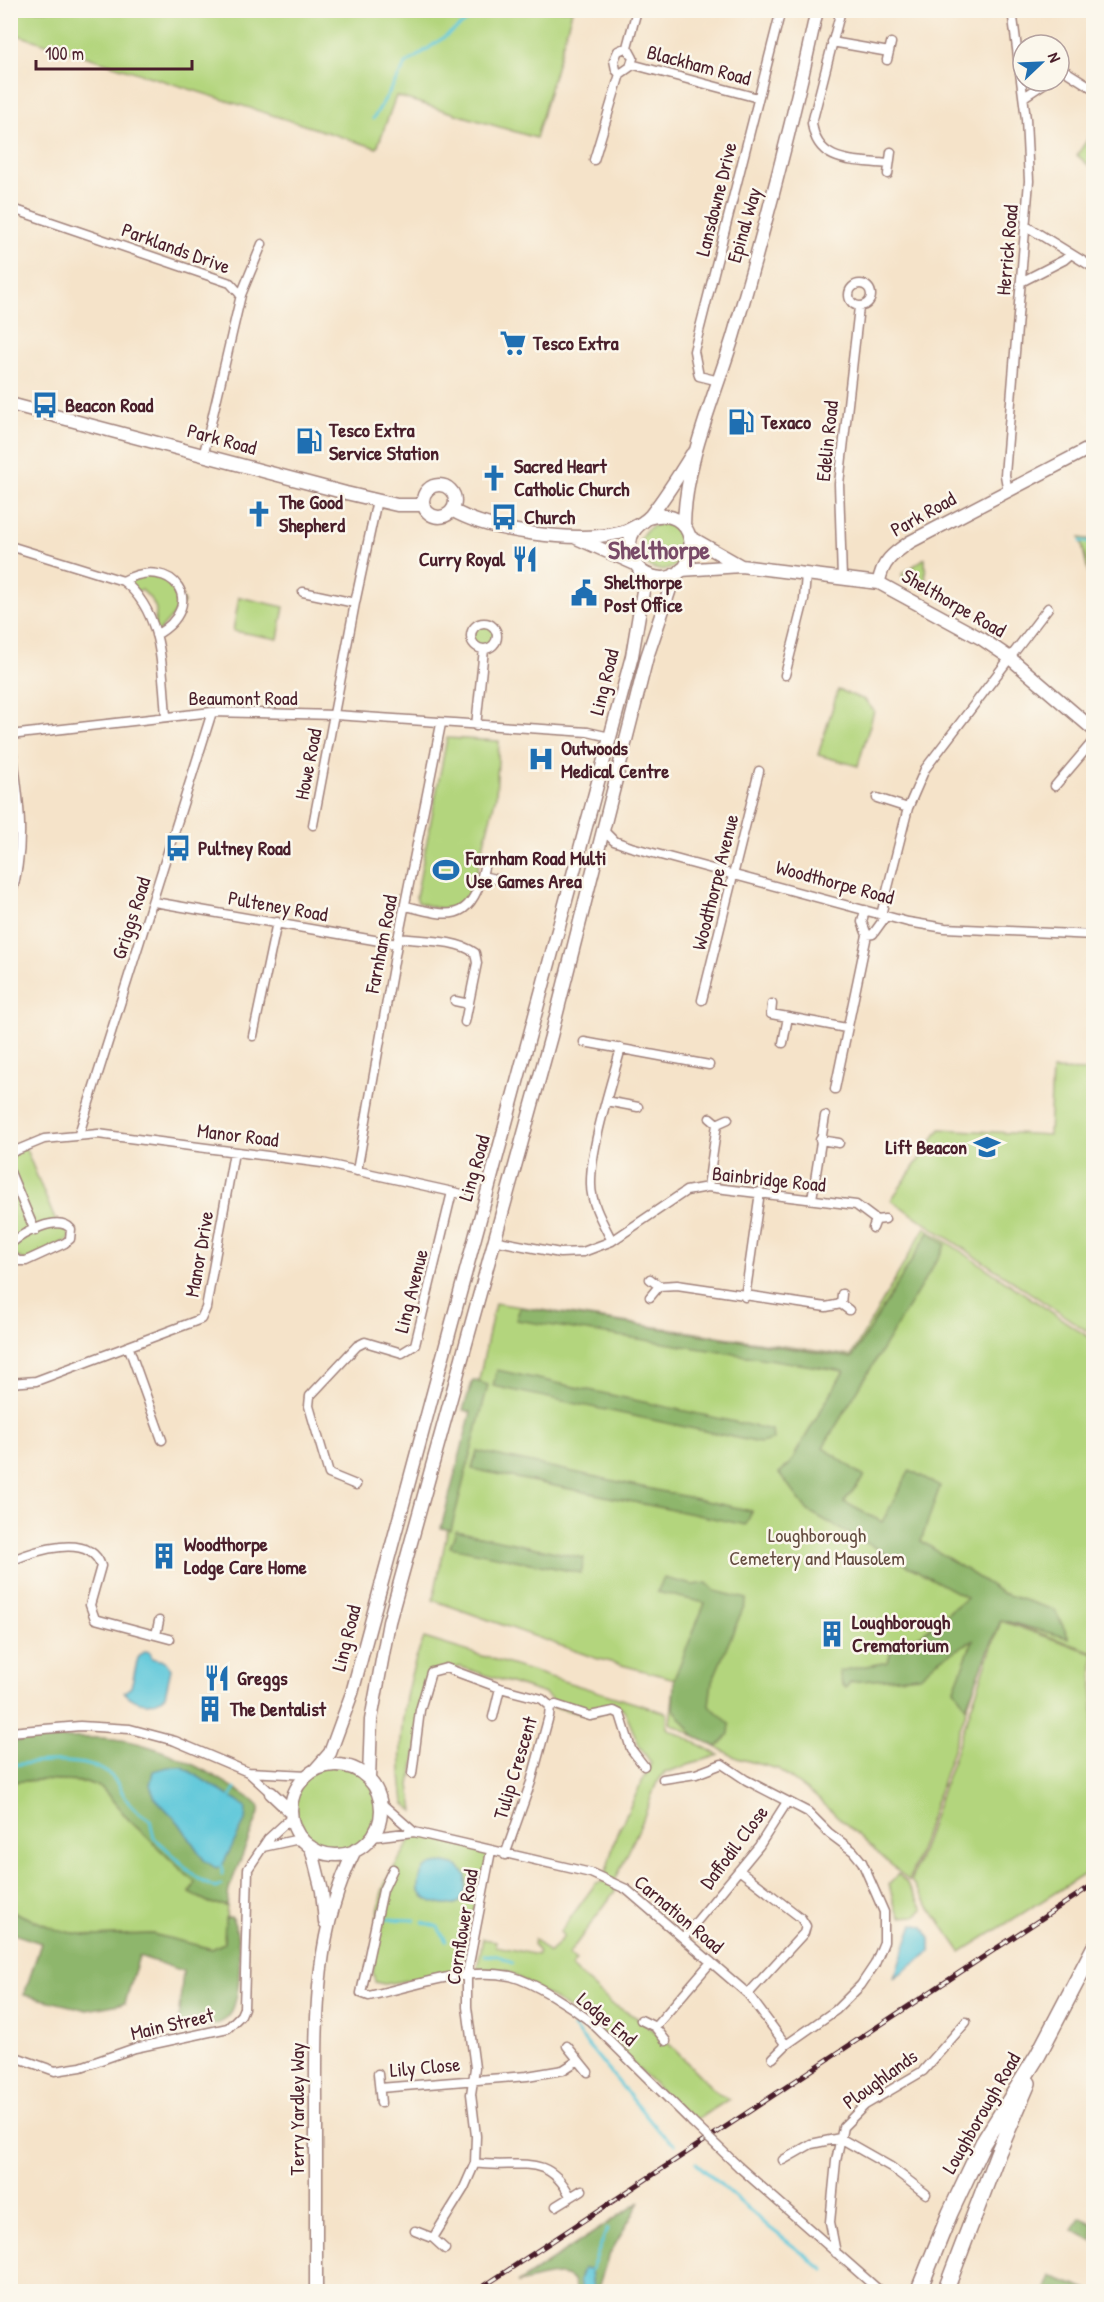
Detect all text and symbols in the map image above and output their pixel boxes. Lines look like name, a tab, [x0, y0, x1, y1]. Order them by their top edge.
scale bar	[36, 33, 192, 71]
north arrow	[1011, 33, 1071, 93]
street label: Blackham Road	[644, 38, 754, 91]
text: 100 m	[45, 41, 84, 66]
text: N	[1043, 49, 1067, 66]
street label: Lansdowne Drive	[688, 139, 743, 259]
street label: Epinal Way	[720, 184, 767, 266]
street label: Herrick Road	[989, 203, 1024, 296]
street label: Parklands Drive	[118, 215, 234, 280]
supermarket icon: Tesco Extra	[498, 328, 528, 358]
place label: Tesco Extra	[532, 329, 619, 356]
bus stop icon: Beacon Road	[30, 390, 60, 420]
place label: Beacon Road	[65, 391, 153, 418]
street label: Edelin Road	[809, 399, 844, 483]
fuel station icon: Texaco	[726, 407, 756, 437]
place label: Texaco	[760, 408, 811, 435]
street label: Park Road	[184, 416, 260, 461]
place label: Tesco Extra Service Station	[328, 416, 439, 466]
fuel station icon: Tesco Extra Service Station	[294, 426, 324, 456]
place label: Sacred Heart Catholic Church	[514, 452, 630, 502]
church icon: Sacred Heart Catholic Church	[479, 463, 509, 493]
street label: Park Road	[885, 484, 960, 543]
place label: The Good Shepherd	[278, 488, 345, 539]
church icon: The Good Shepherd	[244, 499, 274, 529]
bus stop icon: Church	[489, 502, 519, 532]
place label: Church	[524, 503, 576, 530]
district label: Shelthorpe	[608, 532, 711, 568]
restaurant icon: Curry Royal	[510, 544, 540, 574]
place label: Curry Royal	[419, 545, 506, 573]
street label: Shelthorpe Road	[897, 562, 1011, 643]
place label: Shelthorpe Post Office	[604, 568, 683, 618]
public building icon: Shelthorpe Post Office	[569, 578, 599, 608]
street label: Ling Road	[582, 646, 625, 718]
street label: Beaumont Road	[189, 684, 298, 711]
street label: Howe Road	[287, 726, 328, 802]
place label: Outwoods Medical Centre	[561, 734, 669, 784]
hospital icon: Outwoods Medical Centre	[526, 744, 556, 774]
street label: Woodthorpe Avenue	[685, 811, 744, 953]
bus stop icon: Pultney Road	[163, 833, 193, 863]
place label: Pultney Road	[198, 834, 291, 862]
place label: Farnham Road Multi Use Games Area	[465, 844, 606, 894]
street label: Woodthorpe Road	[773, 853, 897, 910]
sports icon: Farnham Road Multi Use Games Area	[431, 855, 461, 885]
street label: Griggs Road	[105, 873, 157, 962]
street label: Pulteney Road	[226, 883, 330, 928]
street label: Farnham Road	[358, 892, 403, 996]
street label: Manor Road	[196, 1116, 281, 1153]
street label: Ling Road	[451, 1132, 496, 1204]
school or university icon: Lift Beacon	[972, 1132, 1002, 1162]
place label: Lift Beacon	[886, 1133, 967, 1160]
street label: Bainbridge Road	[711, 1159, 827, 1198]
street label: Manor Drive	[178, 1209, 219, 1299]
street label: Ling Avenue	[387, 1246, 434, 1335]
park label: Loughborough Cemetery and Mausolem	[729, 1521, 905, 1571]
place label: Woodthorpe Lodge Care Home	[184, 1530, 307, 1581]
building icon: Woodthorpe Lodge Care Home	[149, 1541, 179, 1571]
street label: Ling Road	[324, 1602, 367, 1674]
place label: Loughborough Crematorium	[852, 1608, 951, 1658]
building icon: Loughborough Crematorium	[817, 1619, 847, 1649]
restaurant icon: Greggs	[202, 1663, 232, 1693]
place label: Greggs	[237, 1664, 288, 1692]
building icon: The Dentalist	[195, 1694, 225, 1724]
place label: The Dentalist	[229, 1695, 327, 1722]
street label: Tulip Crescent	[486, 1712, 543, 1823]
street label: Daffodil Close	[693, 1799, 774, 1894]
street label: Cornflower Road	[439, 1867, 484, 1987]
street label: Carnation Road	[629, 1868, 730, 1959]
street label: Lodge End	[572, 1986, 643, 2052]
street label: Main Street	[128, 2001, 217, 2046]
street label: Ploughlands	[837, 2042, 923, 2115]
street label: Terry Yardley Way	[283, 2043, 310, 2175]
street label: Loughborough Road	[935, 2047, 1026, 2178]
street label: Lily Close	[389, 2050, 461, 2083]

